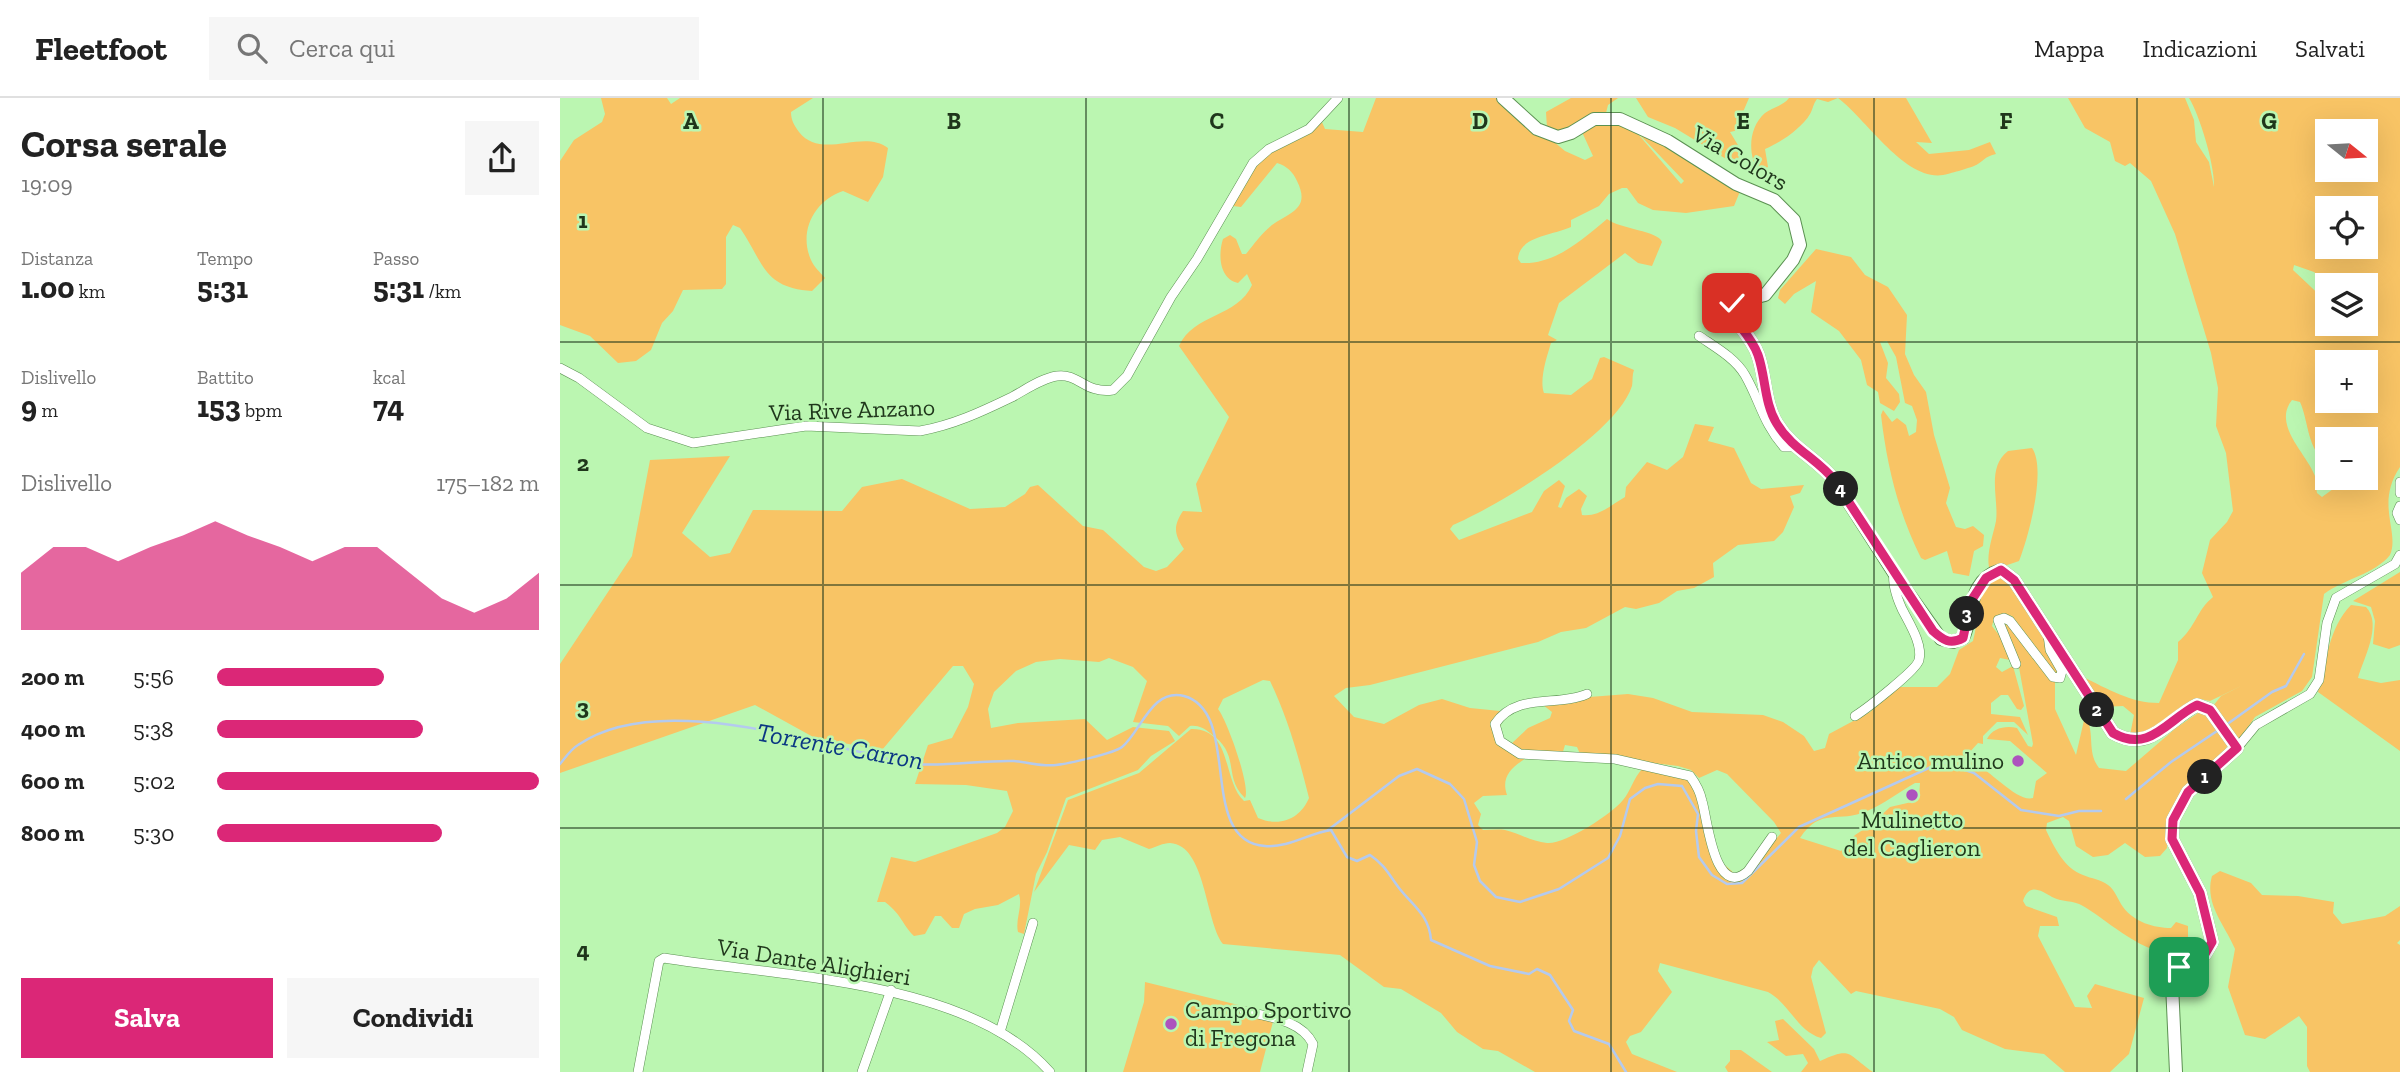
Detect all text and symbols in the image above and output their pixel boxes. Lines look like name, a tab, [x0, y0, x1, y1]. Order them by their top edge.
search box	[209, 17, 699, 80]
text: Fleetfoot	[35, 29, 167, 68]
icon: search	[233, 29, 271, 67]
text: Cerca qui	[289, 32, 395, 64]
text: Mappa	[2034, 34, 2104, 63]
text: Indicazioni	[2142, 34, 2257, 63]
text: Salvati	[2295, 34, 2365, 63]
text: A	[683, 107, 699, 135]
text: B	[947, 107, 961, 135]
text: C	[1210, 107, 1224, 135]
text: D	[1472, 107, 1488, 135]
text: E	[1736, 107, 1750, 135]
text: F	[1999, 107, 2013, 135]
text: G	[2261, 107, 2277, 135]
street label: Via Colors	[1686, 118, 1793, 197]
north arrow	[2315, 119, 2378, 182]
map controls	[2315, 119, 2378, 490]
text: Corsa serale	[21, 121, 227, 167]
button: share	[465, 121, 539, 195]
text: 19:09	[21, 170, 73, 198]
button: locate	[2315, 196, 2378, 259]
text: 1	[578, 206, 588, 234]
text: Distanza	[21, 247, 93, 270]
text: Tempo	[197, 247, 253, 270]
text: Passo	[373, 247, 419, 270]
text: 1.00	[21, 270, 75, 306]
text: 5:31	[197, 270, 248, 306]
text: 5:31	[373, 270, 424, 306]
pin	[1702, 273, 1762, 333]
button: layers	[2315, 273, 2378, 336]
text: km	[75, 280, 105, 303]
text: /km	[424, 280, 461, 303]
icon: check	[1713, 284, 1751, 322]
button: +	[2315, 350, 2378, 413]
text: Dislivello	[21, 366, 96, 389]
text: Battito	[197, 366, 254, 389]
text: kcal	[373, 366, 406, 389]
text: 9	[21, 389, 37, 425]
text: 153	[197, 389, 241, 425]
text: 74	[373, 389, 404, 425]
street label: Via Rive Anzano	[768, 392, 935, 427]
text: m	[37, 399, 58, 422]
text: bpm	[241, 399, 282, 422]
button: −	[2315, 427, 2378, 490]
text: 2	[577, 449, 589, 477]
text: Dislivello	[21, 469, 112, 497]
text: 175–182 m	[436, 469, 539, 497]
pin: 4	[1824, 472, 1858, 506]
text: 4	[1835, 477, 1846, 500]
pin: 3	[1950, 596, 1984, 632]
text: 3	[1961, 602, 1972, 625]
text: 200 m	[21, 663, 84, 691]
text: 5:56	[133, 663, 174, 691]
pin: 2	[2080, 692, 2114, 728]
text: 3	[577, 693, 589, 721]
text: 2	[2091, 698, 2102, 721]
text: 400 m	[21, 715, 85, 743]
text: 5:38	[133, 715, 174, 743]
water label: Torrente Carron	[754, 716, 926, 776]
place label: Antico mulino	[1857, 746, 2004, 775]
marker: Antico mulino	[2010, 753, 2026, 769]
pin: 1	[2188, 760, 2222, 794]
text: 1	[2201, 765, 2208, 788]
text: 600 m	[21, 767, 84, 795]
text: 5:02	[133, 767, 175, 795]
marker: Mulinetto del Caglieron	[1904, 787, 1920, 803]
place label: Mulinetto del Caglieron	[1843, 805, 1981, 862]
text: 800 m	[21, 819, 84, 847]
text: 5:30	[133, 819, 174, 847]
street label: Via Dante Alighieri	[714, 932, 913, 991]
text: 4	[576, 936, 590, 964]
pin	[2149, 937, 2209, 997]
icon: arrive	[2160, 948, 2198, 986]
button: Salva	[21, 978, 273, 1058]
button: Condividi	[287, 978, 539, 1058]
place label: Campo Sportivo di Fregona	[1185, 995, 1352, 1052]
marker: Campo Sportivo di Fregona	[1163, 1016, 1179, 1032]

